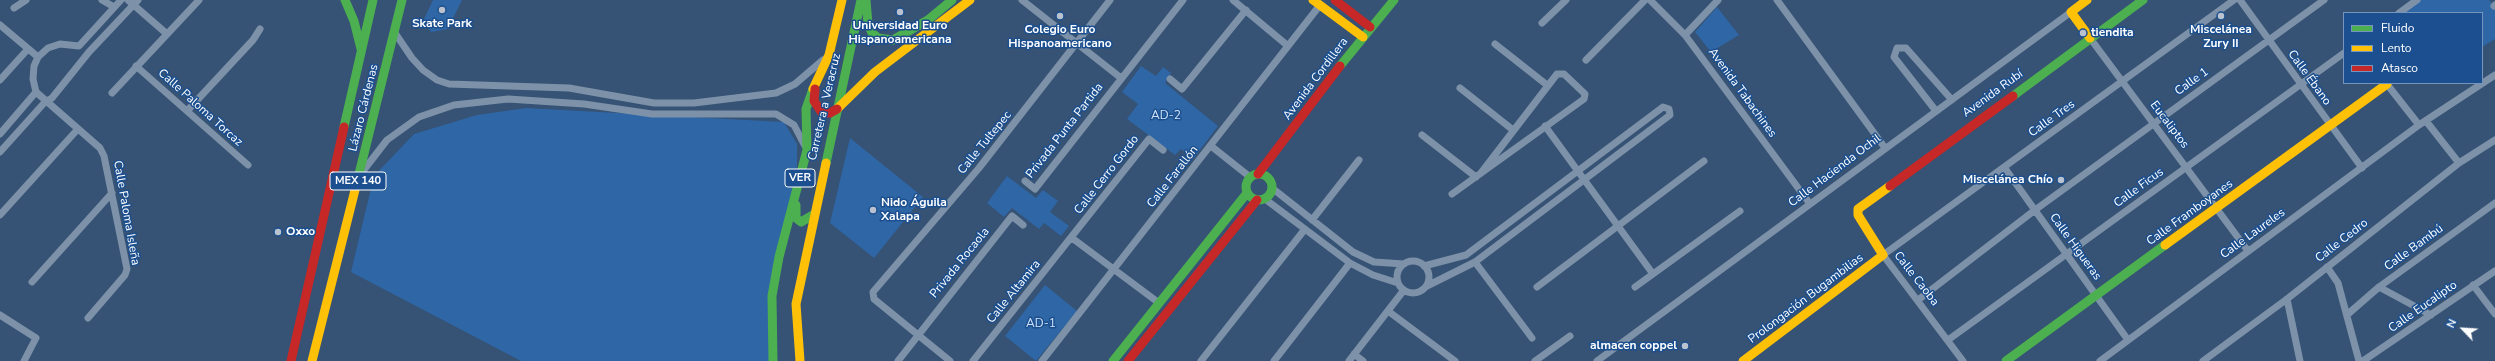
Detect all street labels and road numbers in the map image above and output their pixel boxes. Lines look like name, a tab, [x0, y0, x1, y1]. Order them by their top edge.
street label: Avenida Cordillera	[1280, 35, 1352, 123]
street label: Avenida Tabachines	[1705, 45, 1779, 141]
street label: Calle Ébano	[2284, 48, 2334, 108]
street label: Carretera a Veracruz	[806, 52, 844, 162]
street label: Lázaro Cárdenas	[346, 63, 382, 153]
street label: Calle 1	[2172, 65, 2212, 99]
street label: Calle Paloma Torcaz	[155, 66, 245, 150]
street label: Avenida Rubí	[1960, 67, 2026, 121]
street label: Privada Punta Partida	[1023, 81, 1107, 181]
street label: Calle Tres	[2026, 97, 2078, 141]
street label: Eucaliptos	[2147, 99, 2191, 151]
street label: Calle Tultepec	[955, 109, 1015, 177]
street label: Calle Hacienda Ochil	[1786, 132, 1884, 210]
street label: Calle Cerro Gordo	[1072, 133, 1142, 217]
street label: Calle Farallón	[1144, 143, 1202, 211]
street label: Calle Paloma Isleña	[110, 159, 142, 267]
street label: Calle Ficus	[2111, 165, 2167, 211]
road number: VER	[785, 169, 815, 187]
road number: MEX 140	[330, 172, 386, 190]
street label: Calle Framboyanes	[2144, 177, 2236, 249]
street label: Calle Laureles	[2218, 206, 2288, 262]
street label: Calle Higueras	[2046, 211, 2104, 283]
street label: Calle Cedro	[2313, 216, 2371, 266]
street label: Calle Bambú	[2382, 222, 2446, 274]
street label: Privada Rocaola	[927, 225, 993, 301]
street label: Calle Caoba	[1890, 249, 1942, 309]
street label: Prolongación Bugambilias	[1746, 251, 1866, 347]
street label: Calle Altamira	[984, 257, 1044, 327]
street label: Calle Eucalipto	[2386, 278, 2460, 336]

